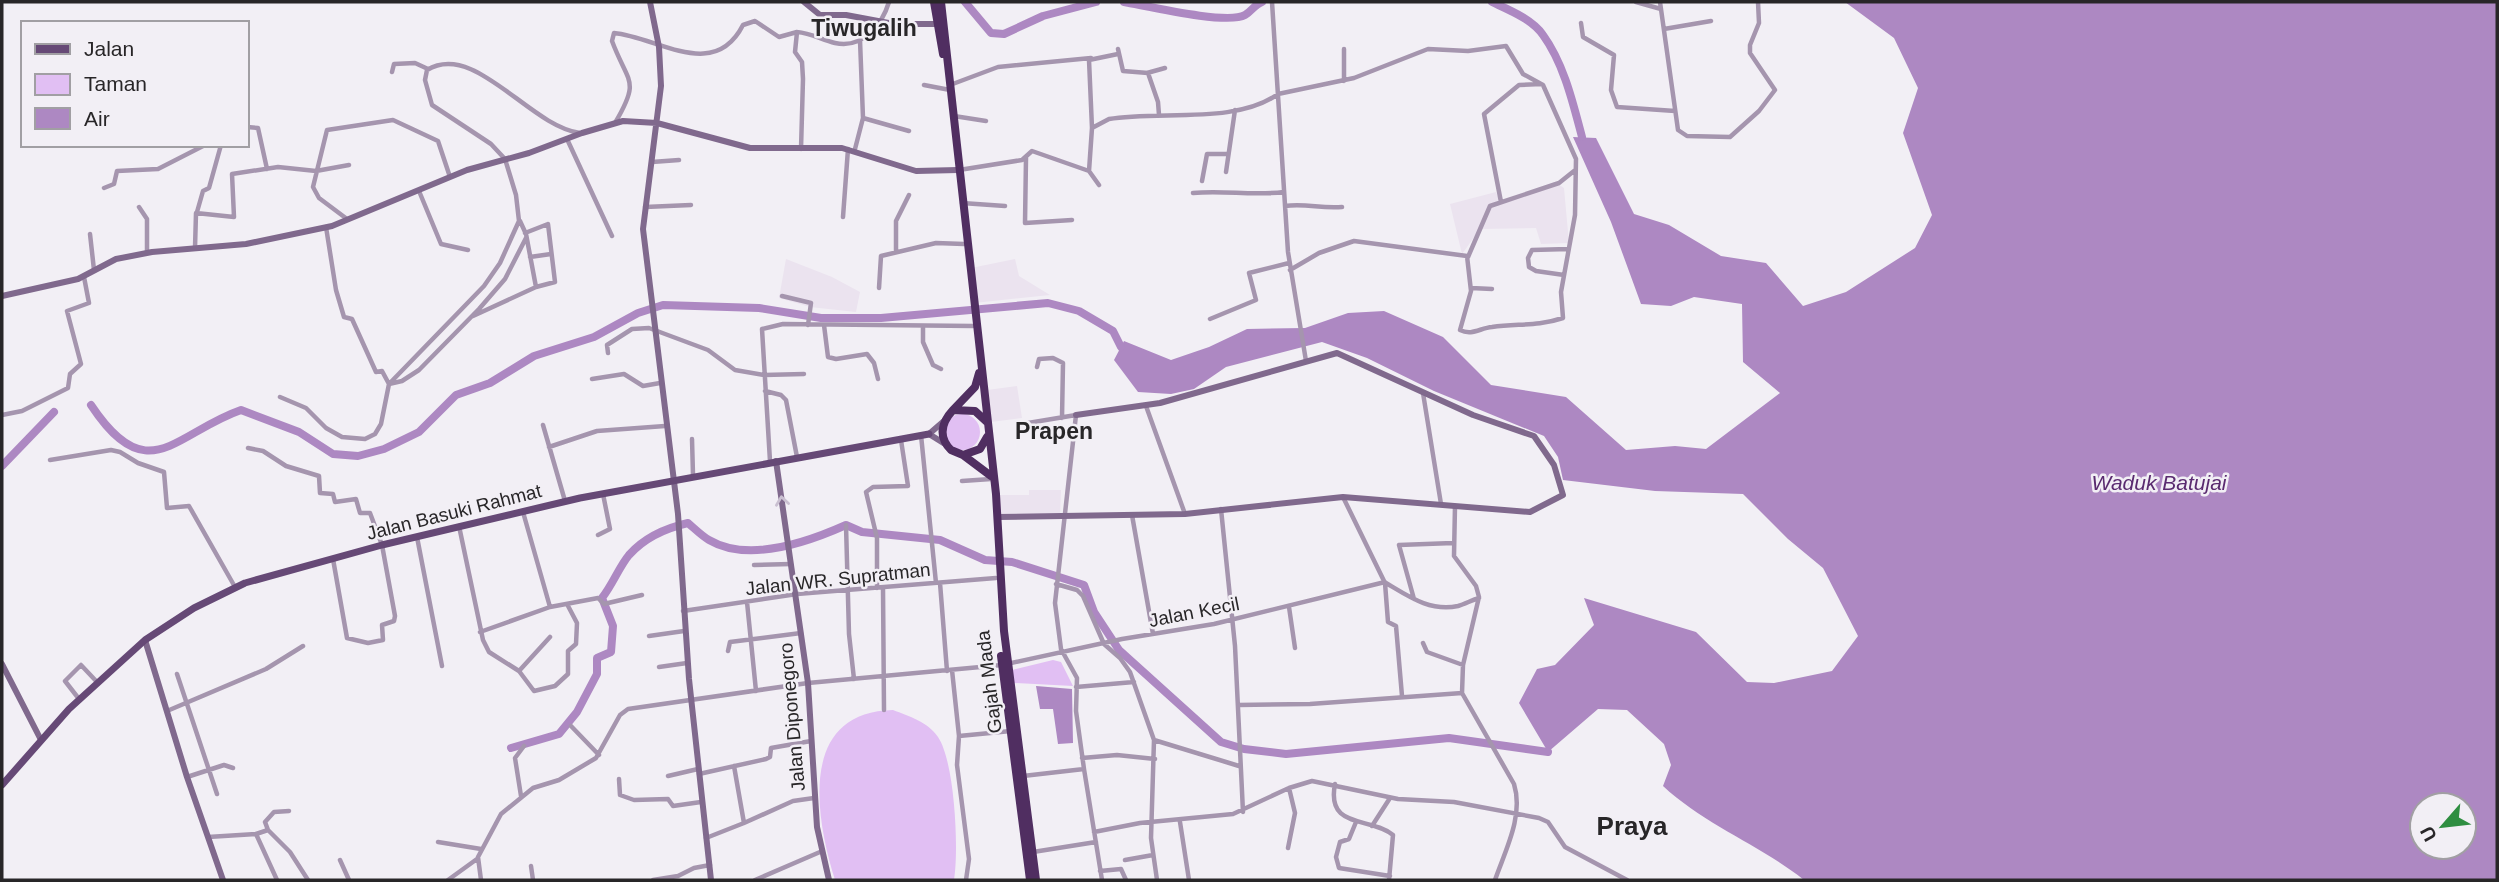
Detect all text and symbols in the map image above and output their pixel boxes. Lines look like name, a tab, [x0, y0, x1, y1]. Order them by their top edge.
district label: Tiwugalih	[811, 15, 917, 41]
legend	[21, 21, 248, 147]
text: Jalan	[84, 37, 134, 60]
text: Taman	[84, 72, 147, 95]
text: Air	[84, 107, 110, 130]
district label: Prapen	[1015, 418, 1093, 444]
water label: Waduk Batujai	[2091, 471, 2228, 494]
street label: Jalan Basuki Rahmat	[364, 480, 544, 544]
one-way arrow	[775, 495, 790, 507]
street label: Jalan WR. Supratman	[744, 559, 932, 599]
street label: Jalan Kecil	[1147, 593, 1241, 631]
street label: Gajah Mada	[972, 629, 1006, 735]
street label: Jalan Diponegoro	[775, 642, 809, 792]
north arrow	[2408, 791, 2478, 861]
district label: Praya	[1597, 811, 1668, 841]
text: U	[2416, 823, 2441, 845]

